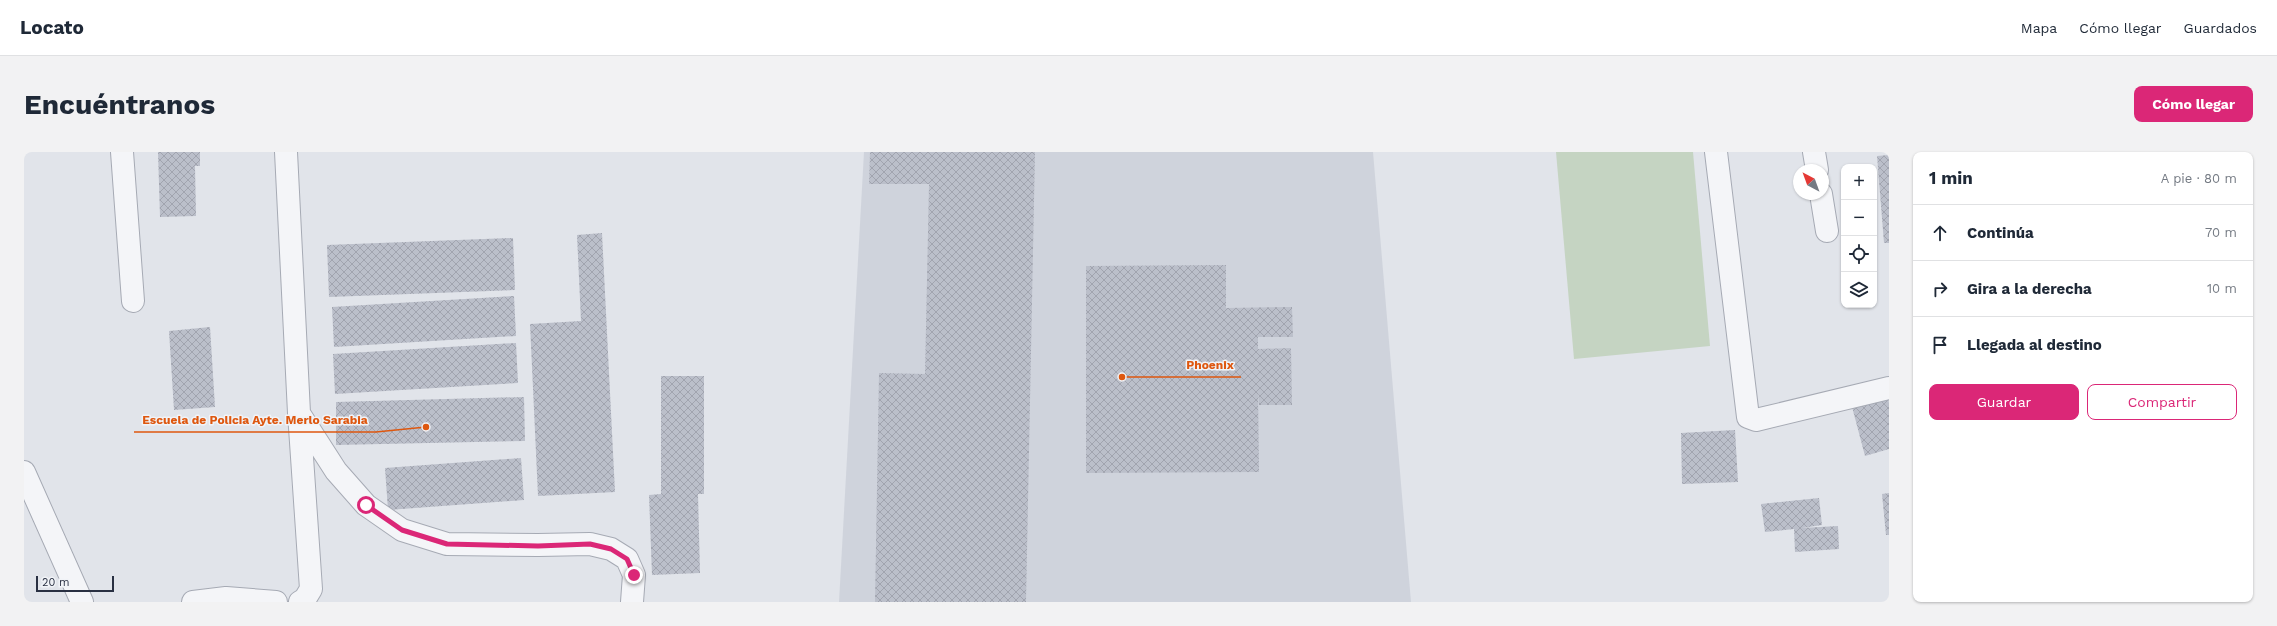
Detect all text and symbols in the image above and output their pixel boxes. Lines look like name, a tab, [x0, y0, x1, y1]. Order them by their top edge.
text: Locato	[20, 16, 84, 39]
text: Mapa	[2021, 20, 2057, 36]
text: Cómo llegar	[2079, 20, 2162, 36]
text: Guardados	[2184, 20, 2257, 36]
button: Cómo llegar	[2134, 86, 2253, 122]
text: Encuéntranos	[24, 88, 215, 121]
north arrow	[1793, 164, 1829, 200]
map controls	[1841, 164, 1877, 308]
button: +	[1841, 164, 1877, 200]
text: 1 min	[1929, 168, 1973, 188]
text: A pie · 80 m	[2161, 171, 2237, 186]
button: −	[1841, 200, 1877, 236]
icon: ahead	[1929, 222, 1951, 244]
text: Continúa	[1967, 224, 2034, 242]
text: 70 m	[2205, 225, 2237, 240]
button: locate	[1841, 236, 1877, 272]
button: layers	[1841, 272, 1877, 308]
icon: right	[1929, 278, 1951, 300]
text: Gira a la derecha	[1967, 280, 2092, 298]
text: 10 m	[2207, 281, 2237, 296]
icon: arrive	[1929, 334, 1951, 356]
text: Llegada al destino	[1967, 336, 2102, 354]
callout: Phoenix	[1178, 353, 1241, 377]
text: Phoenix	[1186, 358, 1234, 372]
button: Guardar	[1929, 384, 2079, 420]
button: Compartir	[2087, 384, 2237, 420]
callout: Escuela de Policia Ayte. Merlo Sarabia	[134, 408, 376, 432]
text: Escuela de Policia Ayte. Merlo Sarabia	[142, 413, 368, 427]
route start	[357, 496, 375, 514]
route end	[625, 566, 643, 584]
scale bar	[36, 574, 114, 593]
text: 20 m	[42, 576, 70, 589]

